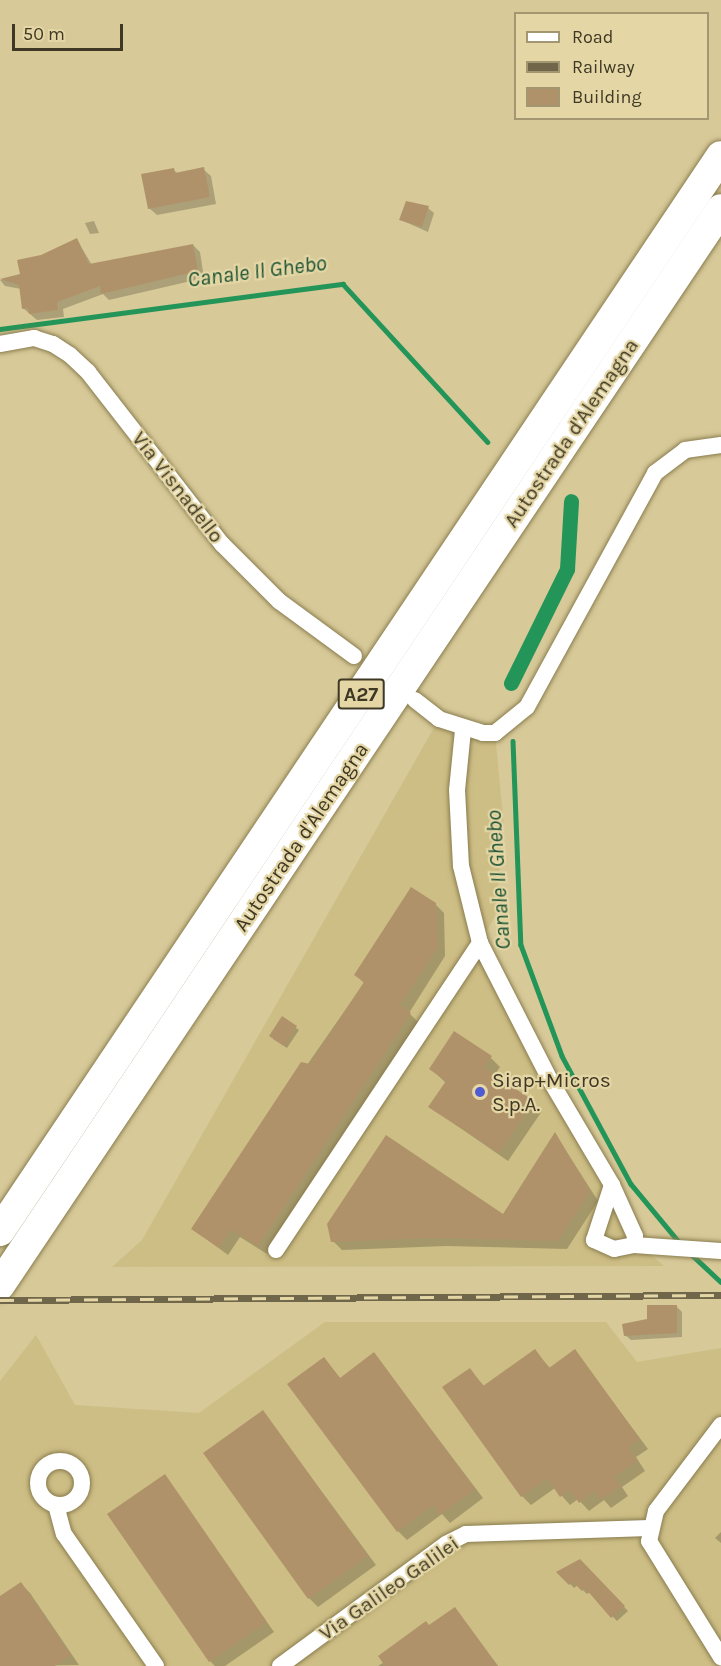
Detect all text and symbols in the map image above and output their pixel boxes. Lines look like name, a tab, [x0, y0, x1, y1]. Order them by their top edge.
scale bar	[15, 12, 126, 50]
legend	[514, 12, 709, 120]
text: 50 m	[23, 23, 65, 45]
text: Road	[572, 26, 613, 48]
text: Railway	[572, 56, 635, 78]
text: Building	[572, 86, 642, 108]
water label: Canale Il Ghebo	[186, 250, 328, 294]
street label: Autostrada d'Alemagna	[498, 334, 644, 532]
street label: Via Visnadello	[127, 426, 229, 548]
road number: A27	[337, 677, 385, 711]
street label: Autostrada d'Alemagna	[228, 738, 374, 936]
water label: Canale Il Ghebo	[481, 809, 517, 951]
place label: Siap+Micros S.p.A.	[492, 1067, 611, 1117]
marker: Siap+Micros S.p.A.	[473, 1085, 487, 1099]
street label: Via Galileo Galilei	[314, 1530, 464, 1646]

